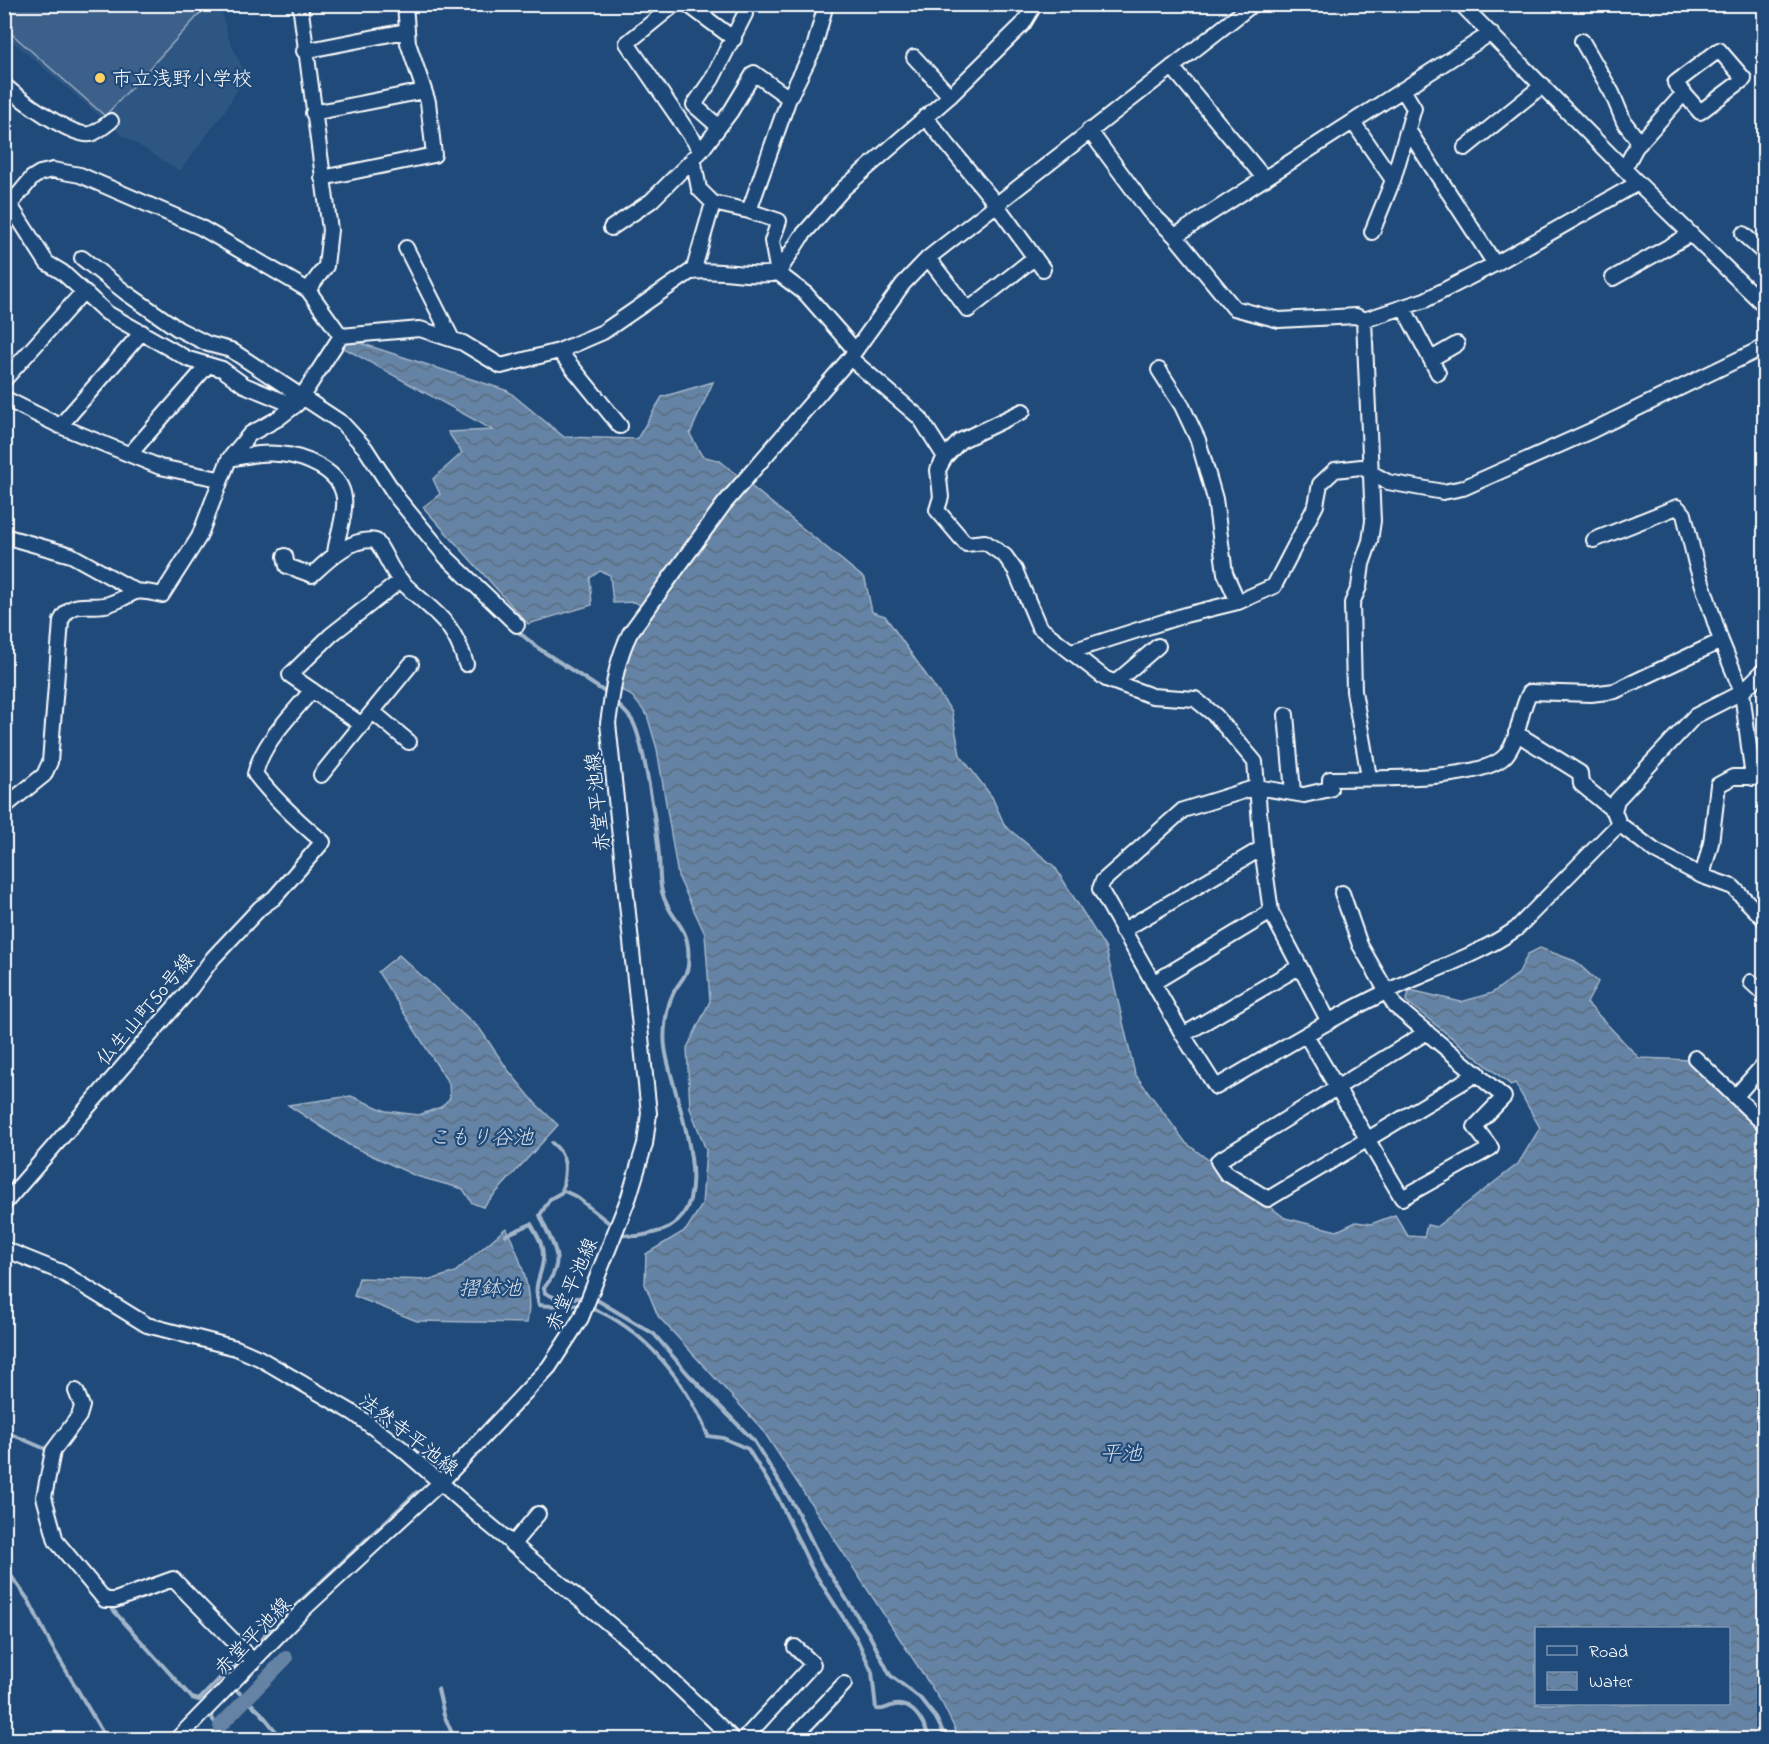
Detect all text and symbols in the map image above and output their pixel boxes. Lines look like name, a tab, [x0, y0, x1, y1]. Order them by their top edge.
place label: 市立浅野小学校	[112, 66, 252, 95]
marker: 市立浅野小学校	[93, 71, 107, 85]
street label: 赤堂平池線	[580, 750, 619, 853]
street label: 仏生山町50号線	[91, 948, 203, 1074]
water label: こもり谷池	[429, 1124, 534, 1154]
street label: 赤堂平池線	[540, 1233, 607, 1337]
water label: 摺鉢池	[459, 1275, 522, 1305]
street label: 法然寺平池線	[351, 1388, 464, 1484]
water label: 平池	[1100, 1440, 1143, 1470]
street label: 赤堂平池線	[209, 1592, 299, 1684]
legend	[1535, 1627, 1730, 1705]
text: Road	[1589, 1640, 1628, 1666]
text: Water	[1589, 1670, 1633, 1696]

